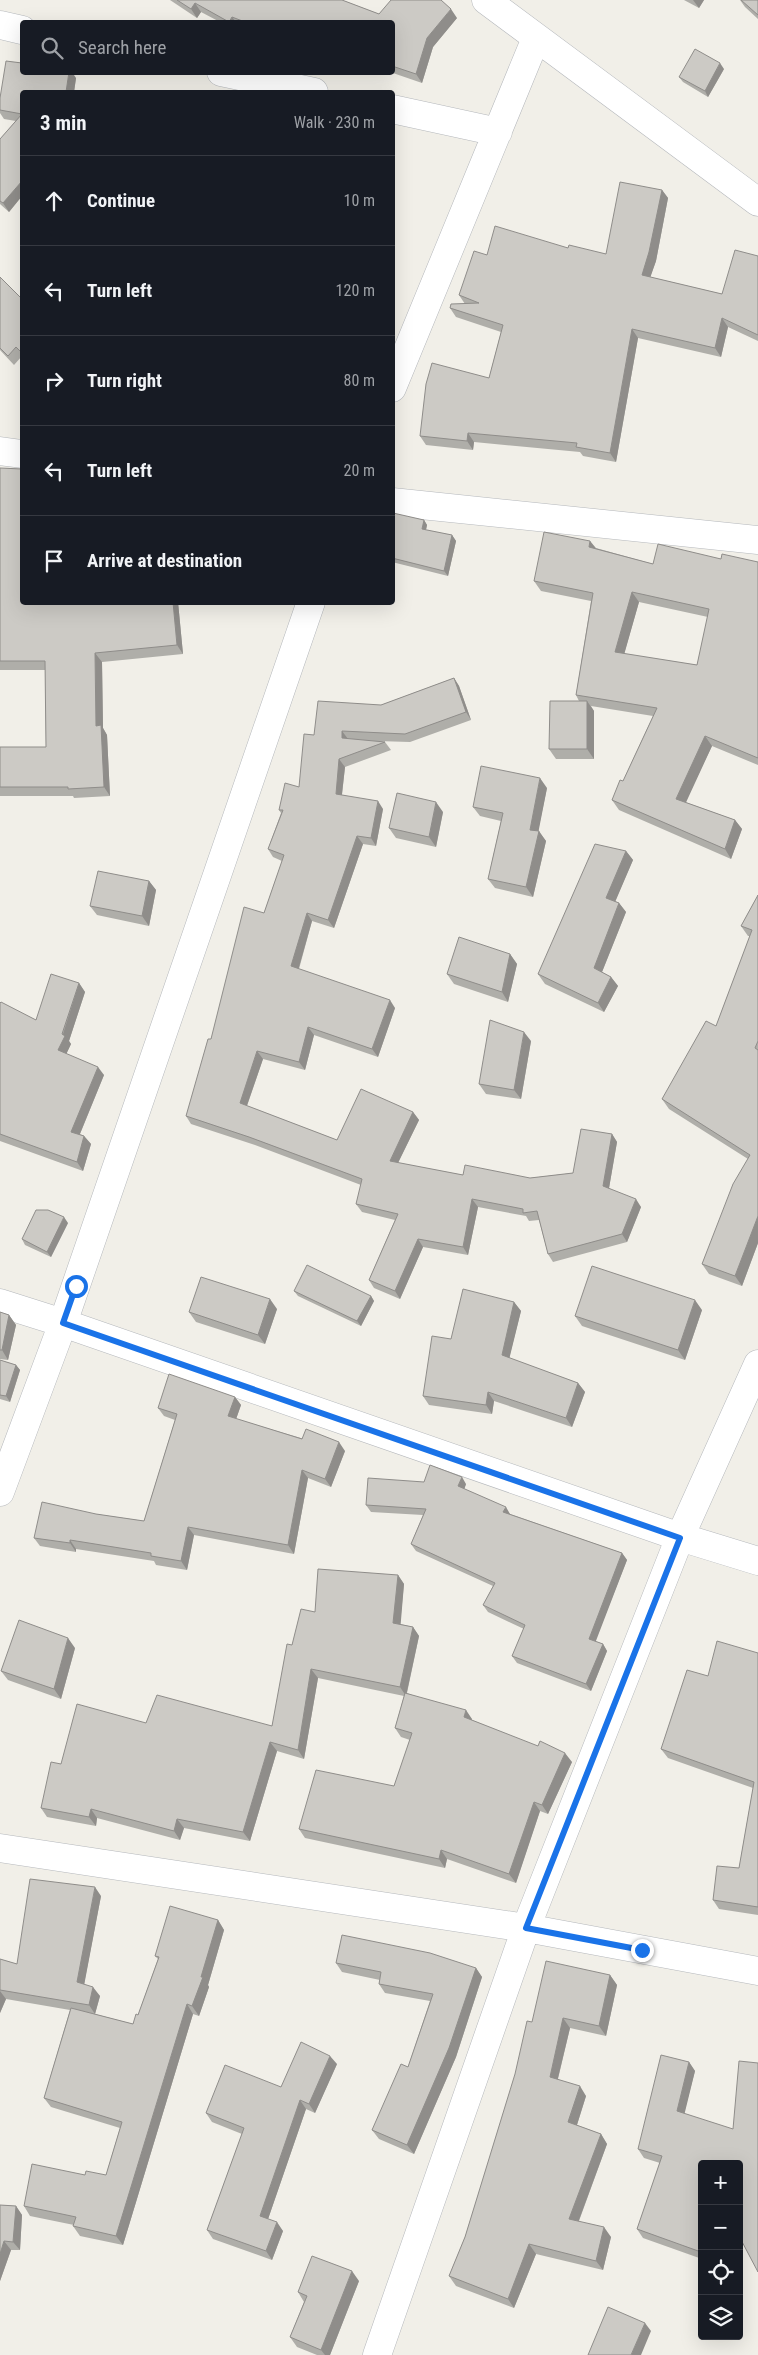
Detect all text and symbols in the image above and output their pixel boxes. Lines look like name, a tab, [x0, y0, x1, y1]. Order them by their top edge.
search box	[20, 20, 395, 75]
icon: search	[38, 34, 66, 62]
text: Search here	[78, 36, 166, 59]
text: 3 min	[40, 111, 87, 135]
text: Walk · 230 m	[294, 113, 375, 132]
icon: ahead	[40, 187, 68, 215]
text: Continue	[87, 189, 155, 212]
text: 10 m	[343, 191, 375, 210]
icon: left	[40, 277, 68, 305]
text: Turn left	[87, 279, 152, 302]
text: 120 m	[336, 281, 375, 300]
icon: right	[40, 367, 68, 395]
text: Turn right	[87, 369, 162, 392]
text: 80 m	[343, 371, 375, 390]
icon: left	[40, 457, 68, 485]
text: Turn left	[87, 459, 152, 482]
text: 20 m	[343, 461, 375, 480]
icon: arrive	[40, 547, 68, 575]
text: Arrive at destination	[87, 549, 242, 572]
route start	[65, 1275, 88, 1298]
route end	[631, 1939, 654, 1962]
map controls	[698, 2160, 743, 2340]
button: +	[698, 2160, 743, 2205]
button: −	[698, 2205, 743, 2250]
button: locate	[698, 2250, 743, 2295]
button: layers	[698, 2295, 743, 2340]

